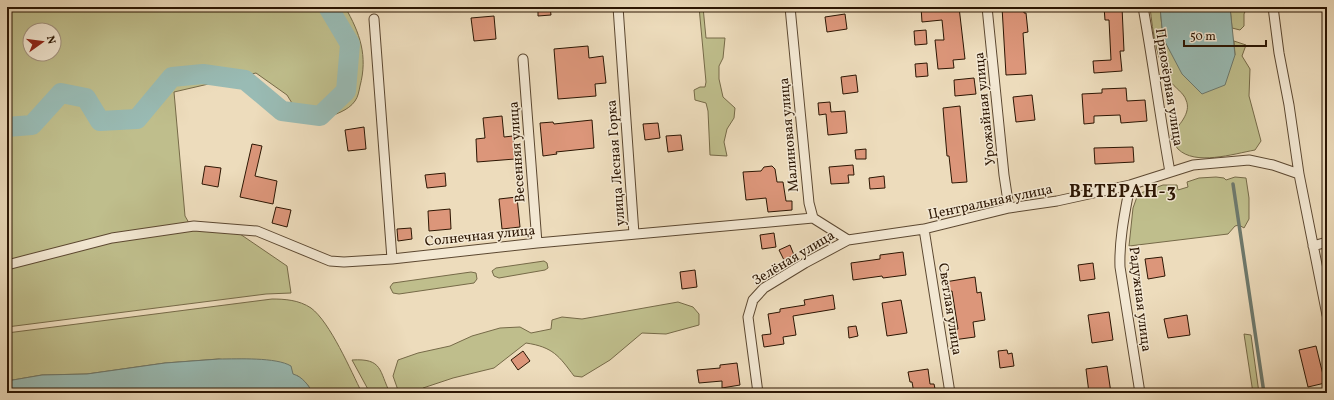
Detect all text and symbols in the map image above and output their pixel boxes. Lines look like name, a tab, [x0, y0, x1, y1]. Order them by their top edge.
north arrow	[22, 22, 62, 62]
scale bar	[1184, 22, 1266, 48]
street label: Приозёрная улица	[1150, 27, 1187, 148]
text: 50 m	[1190, 29, 1216, 45]
text: N	[42, 34, 58, 46]
street label: Урожайная улица	[970, 51, 1001, 167]
street label: Малиновая улица	[775, 77, 804, 193]
street label: улица Лесная Горка	[603, 99, 630, 227]
street label: Весенняя улица	[504, 101, 531, 203]
street label: Центральная улица	[926, 180, 1054, 225]
district label: ВЕТЕРАН-3	[1069, 180, 1177, 205]
street label: Солнечная улица	[424, 221, 536, 252]
street label: Зелёная улица	[749, 226, 839, 290]
street label: Радужная улица	[1124, 246, 1155, 353]
street label: Светлая улица	[933, 262, 966, 357]

